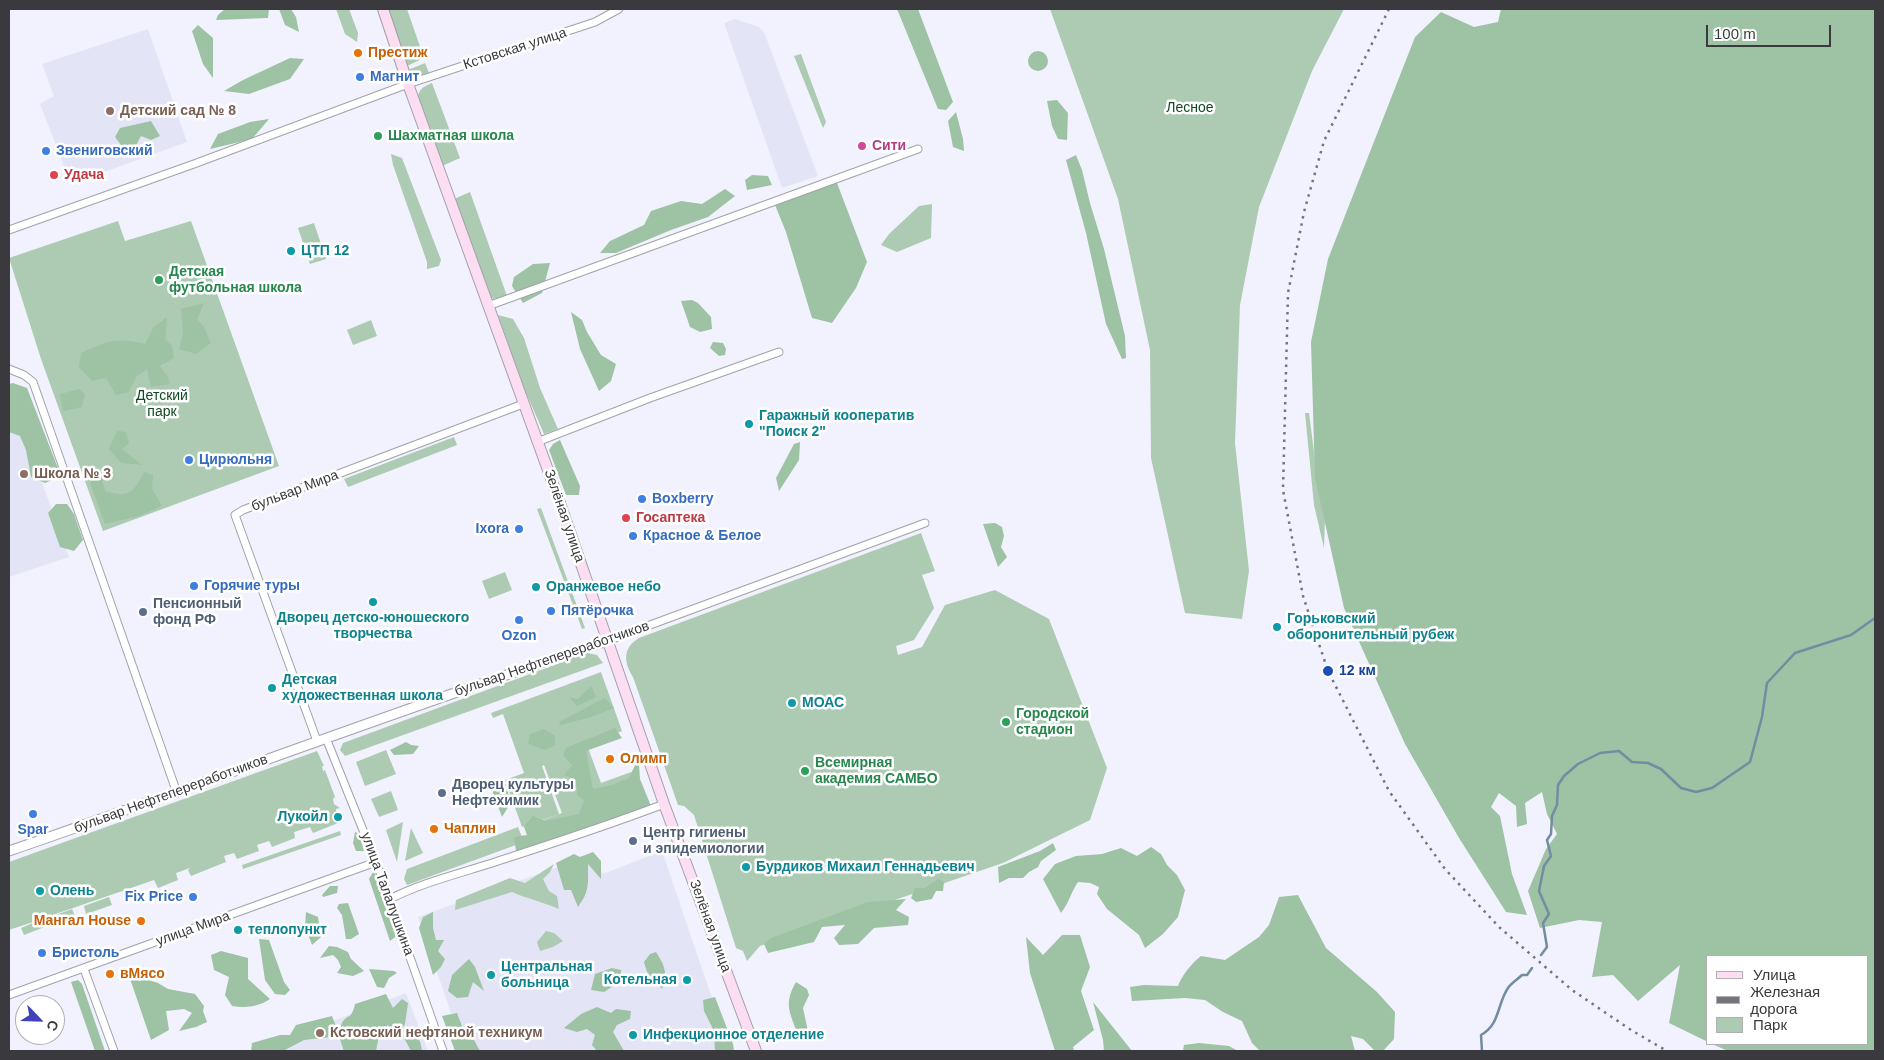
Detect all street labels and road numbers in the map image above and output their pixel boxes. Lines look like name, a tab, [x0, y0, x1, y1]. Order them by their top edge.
street label: Кстовская улица	[461, 24, 569, 74]
street label: бульвар Мира	[249, 467, 341, 515]
street label: Зелёная улица	[540, 467, 588, 565]
street label: бульвар Нефтепереработчиков	[452, 618, 652, 700]
street label: бульвар Нефтепереработчиков	[72, 751, 270, 837]
street label: улица Талалушкина	[357, 830, 417, 958]
street label: Зелёная улица	[685, 877, 735, 975]
street label: улица Мира	[154, 908, 232, 950]

